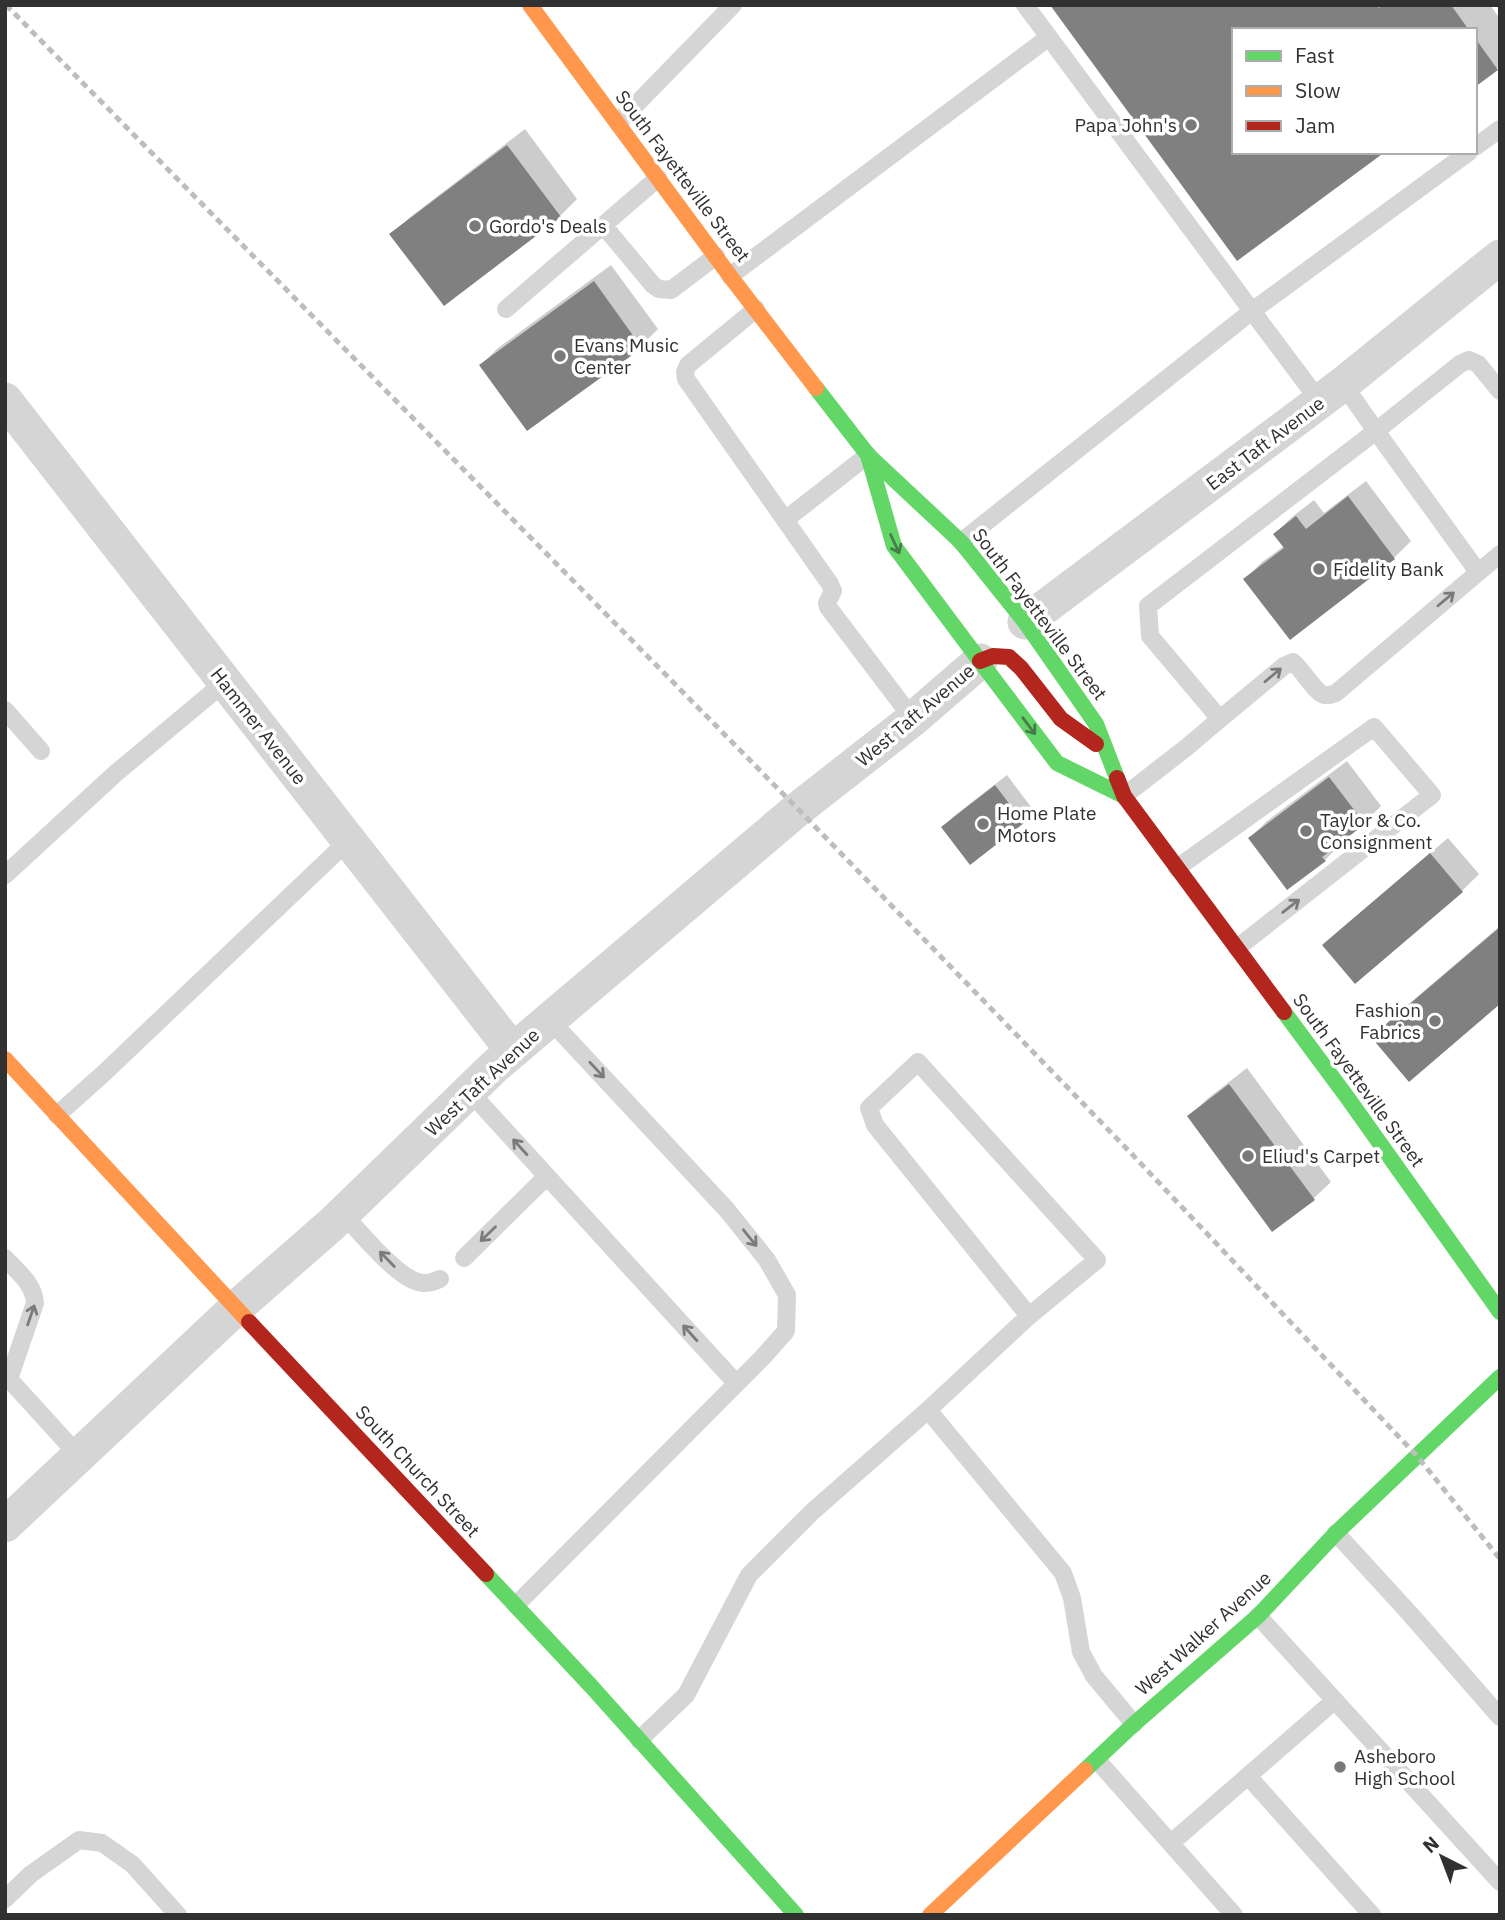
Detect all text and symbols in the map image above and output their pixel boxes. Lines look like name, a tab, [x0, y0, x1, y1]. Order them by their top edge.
legend	[1232, 28, 1477, 154]
text: Fast	[1295, 41, 1335, 69]
text: Slow	[1295, 76, 1341, 104]
street label: South Fayetteville Street	[611, 85, 755, 267]
text: Jam	[1295, 111, 1335, 139]
place label: Papa John's	[1074, 113, 1177, 137]
marker: Papa John's	[1183, 117, 1199, 133]
place label: Gordo's Deals	[489, 214, 607, 238]
marker: Gordo's Deals	[467, 218, 483, 234]
place label: Evans Music Center	[574, 333, 679, 379]
marker: Evans Music Center	[552, 348, 568, 364]
street label: East Taft Avenue	[1201, 391, 1329, 495]
street label: South Fayetteville Street	[968, 523, 1112, 705]
one-way arrow	[889, 533, 902, 554]
place label: Fidelity Bank	[1333, 557, 1444, 581]
marker: Fidelity Bank	[1311, 561, 1327, 577]
one-way arrow	[1436, 591, 1454, 607]
street label: West Taft Avenue	[851, 658, 979, 772]
street label: Hammer Avenue	[206, 663, 312, 789]
one-way arrow	[1263, 667, 1281, 683]
one-way arrow	[1022, 717, 1037, 735]
place label: Home Plate Motors	[997, 801, 1096, 847]
place label: Taylor & Co. Consignment	[1320, 808, 1433, 854]
marker: Home Plate Motors	[975, 816, 991, 832]
marker: Taylor & Co. Consignment	[1298, 823, 1314, 839]
one-way arrow	[1281, 898, 1299, 914]
street label: South Fayetteville Street	[1288, 988, 1430, 1172]
place label: Fashion Fabrics	[1355, 998, 1421, 1044]
marker: Fashion Fabrics	[1427, 1013, 1443, 1029]
street label: West Taft Avenue	[420, 1023, 544, 1141]
one-way arrow	[588, 1061, 605, 1078]
one-way arrow	[511, 1139, 528, 1156]
place label: Eliud's Carpet	[1262, 1144, 1380, 1168]
marker: Eliud's Carpet	[1240, 1148, 1256, 1164]
one-way arrow	[480, 1226, 497, 1243]
one-way arrow	[742, 1228, 757, 1247]
one-way arrow	[378, 1250, 395, 1267]
one-way arrow	[26, 1304, 38, 1326]
one-way arrow	[681, 1325, 698, 1342]
street label: South Church Street	[351, 1400, 485, 1542]
street label: West Walker Avenue	[1130, 1566, 1276, 1700]
place label: Asheboro High School	[1354, 1744, 1455, 1790]
marker: Asheboro High School	[1332, 1759, 1348, 1775]
north arrow	[1407, 1822, 1477, 1892]
text: N	[1417, 1831, 1444, 1858]

